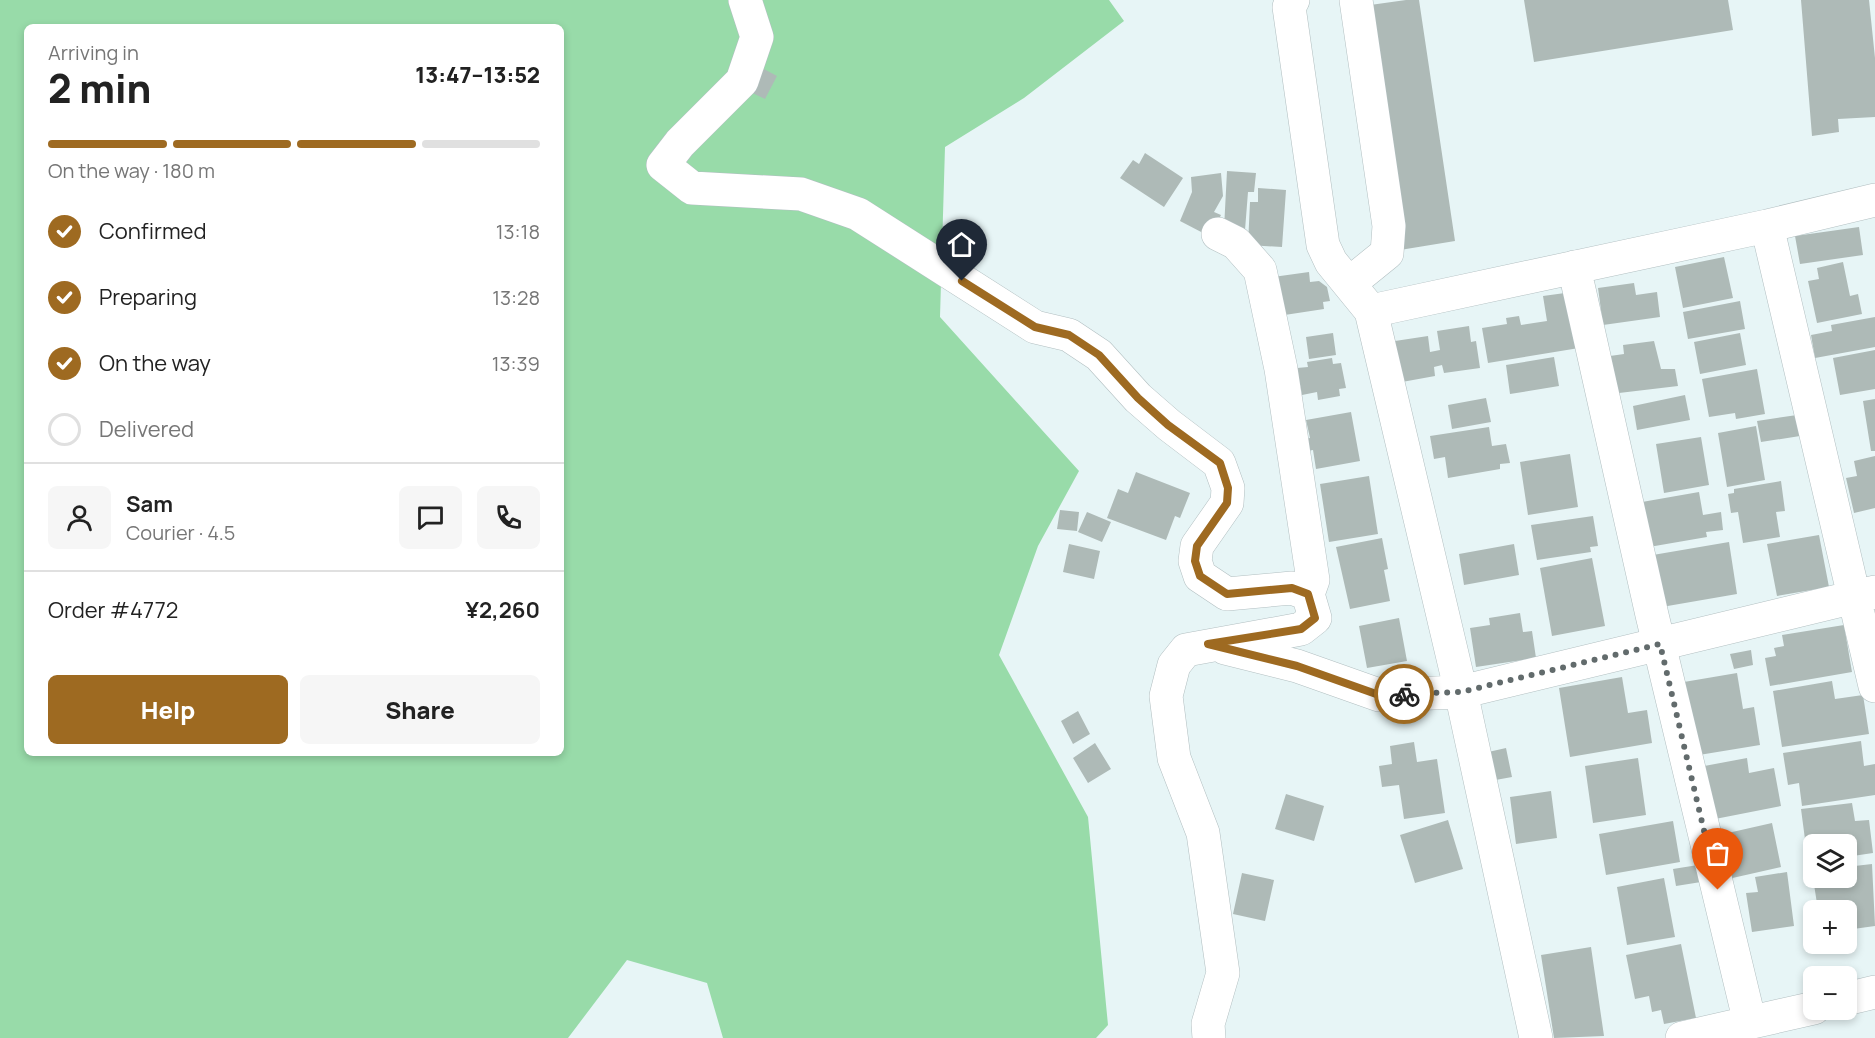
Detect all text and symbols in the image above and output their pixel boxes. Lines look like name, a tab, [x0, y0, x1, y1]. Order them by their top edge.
text: Arriving in	[48, 39, 139, 66]
text: 13:47–13:52	[415, 60, 540, 90]
text: 2 min	[48, 61, 151, 115]
text: On the way · 180 m	[48, 157, 215, 184]
icon: check	[48, 215, 81, 248]
text: Confirmed	[99, 216, 207, 246]
text: 13:18	[496, 218, 540, 245]
pin	[936, 219, 987, 281]
icon: home	[945, 228, 978, 261]
icon: check	[48, 281, 81, 314]
text: Preparing	[99, 282, 197, 312]
text: 13:28	[492, 284, 540, 311]
icon: check	[48, 347, 81, 380]
text: On the way	[99, 348, 211, 378]
text: 13:39	[492, 350, 540, 377]
text: Delivered	[99, 414, 194, 444]
button: person	[48, 486, 111, 549]
button: chat	[399, 486, 462, 549]
button: phone	[477, 486, 540, 549]
text: Sam	[126, 489, 173, 519]
text: Courier · 4.5	[126, 519, 235, 546]
text: Order #4772	[48, 595, 178, 625]
text: ¥2,260	[466, 595, 540, 625]
courier	[1374, 664, 1434, 724]
button: Help	[48, 675, 288, 744]
button: Share	[300, 675, 540, 744]
icon: bike	[1388, 678, 1421, 711]
pin	[1692, 828, 1743, 890]
map controls	[1803, 834, 1857, 1020]
button: layers	[1803, 834, 1857, 888]
icon: bag	[1701, 837, 1734, 870]
button: +	[1803, 900, 1857, 954]
button: −	[1803, 966, 1857, 1020]

